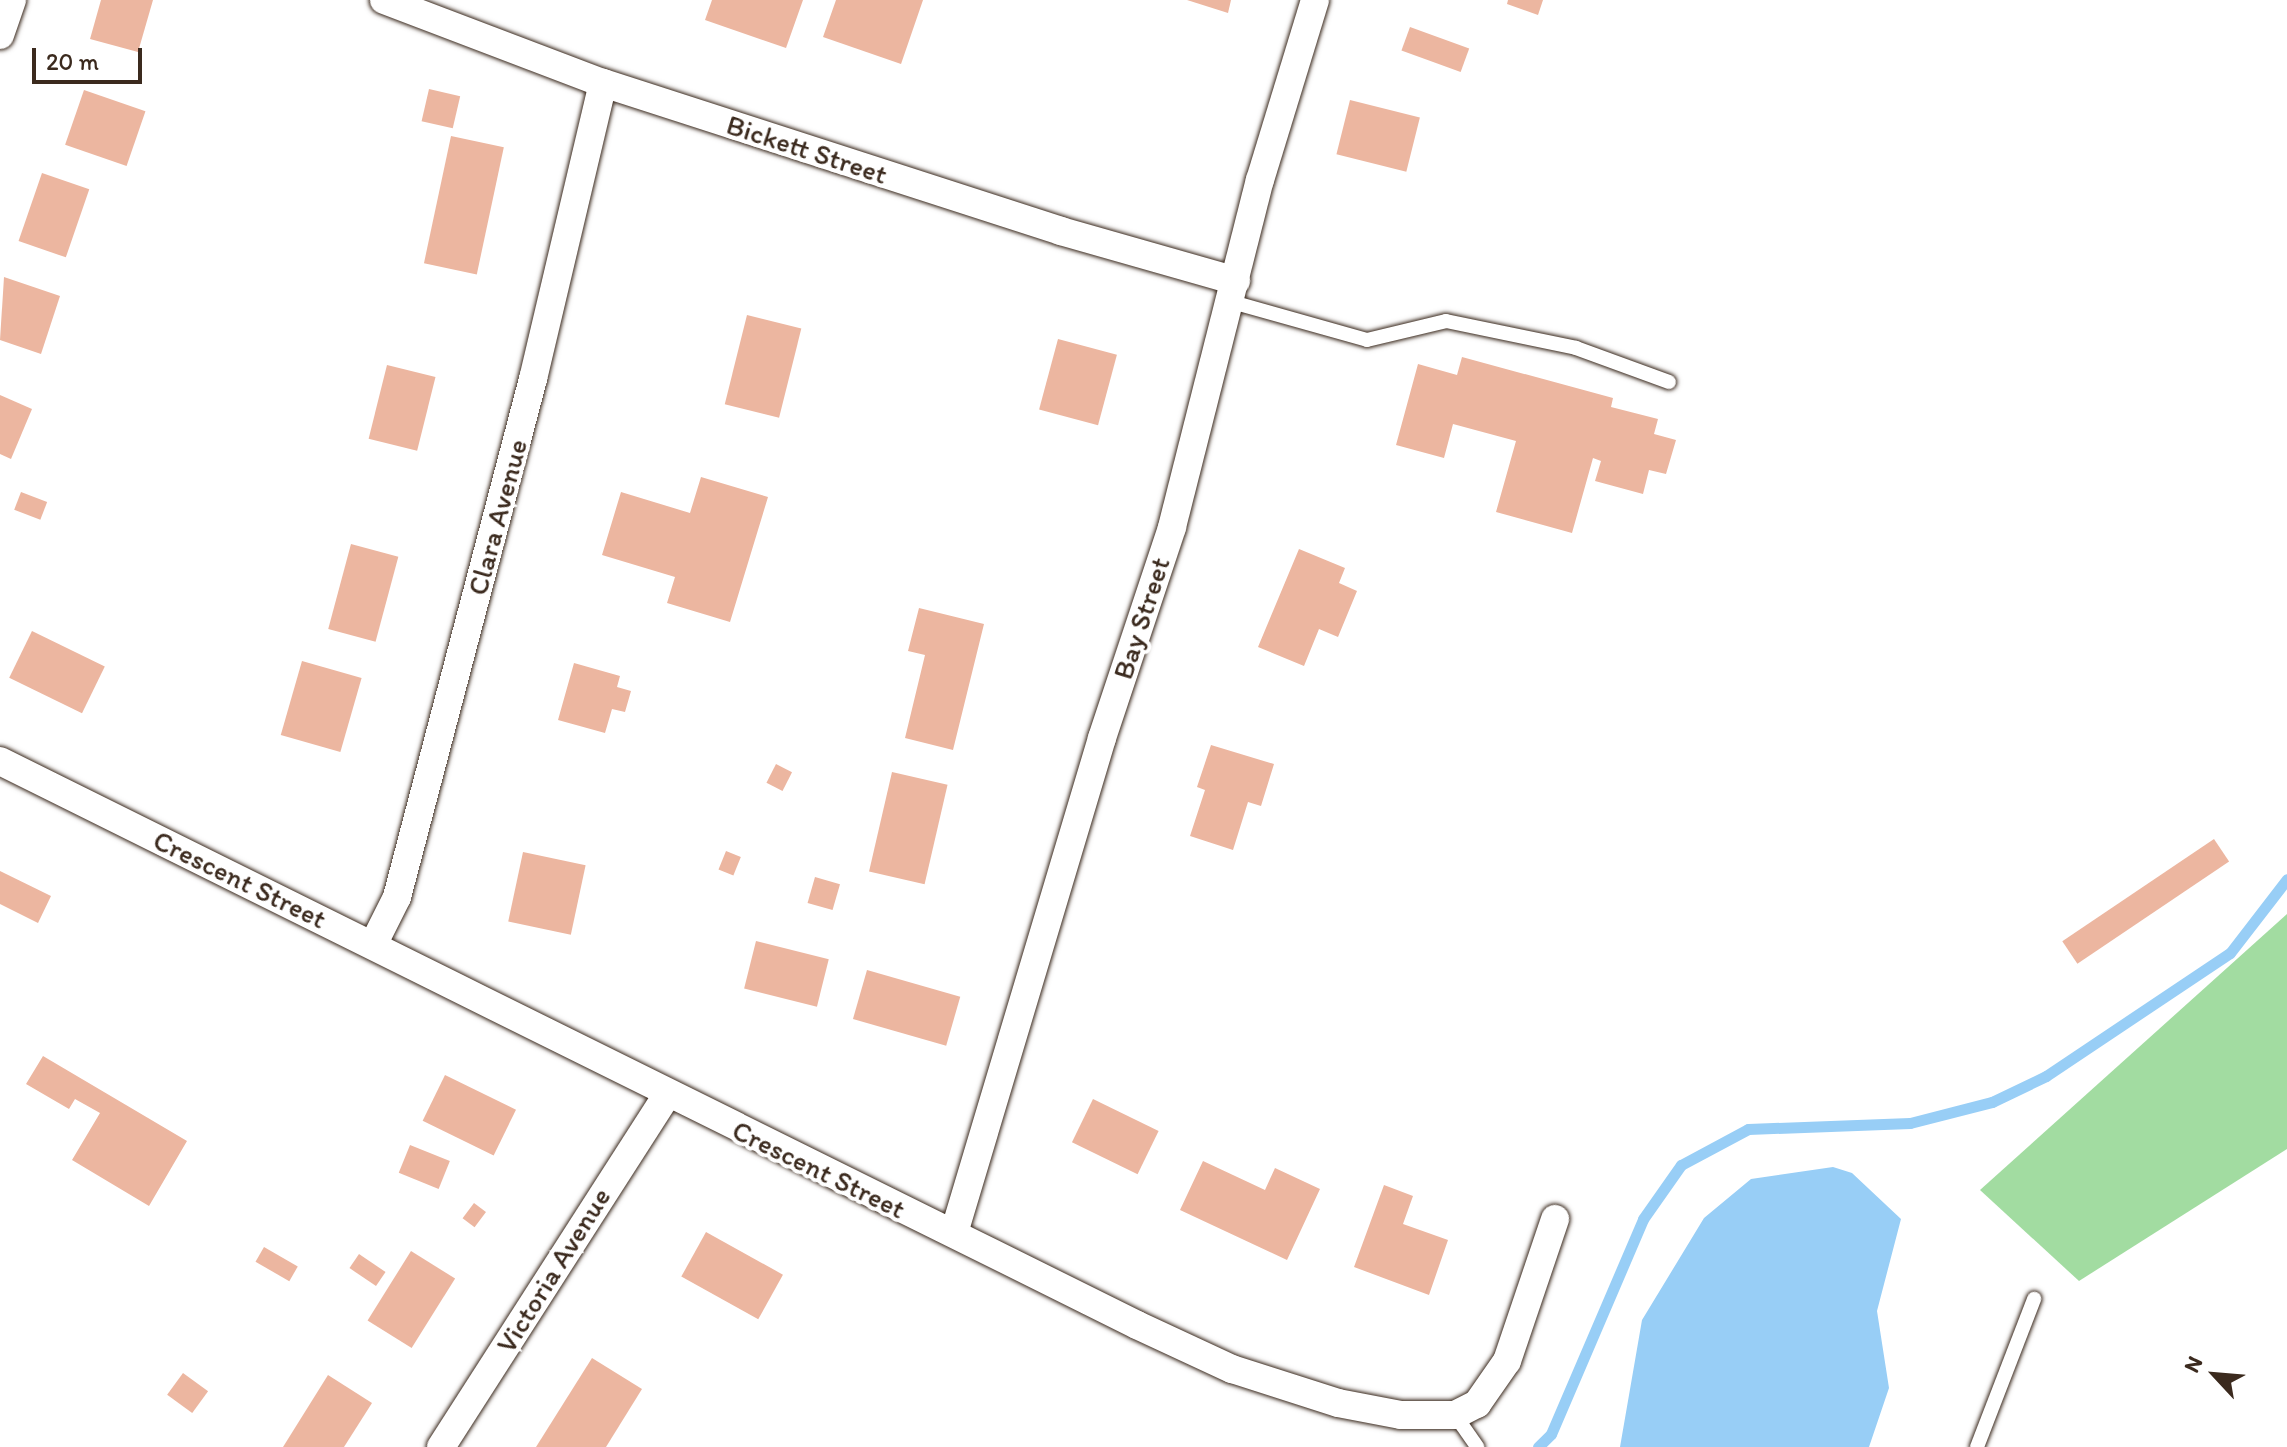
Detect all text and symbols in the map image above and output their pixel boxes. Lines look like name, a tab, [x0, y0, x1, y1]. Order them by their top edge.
scale bar	[36, 32, 146, 82]
text: 20 m	[46, 47, 99, 76]
street label: Bickett Street	[723, 107, 891, 191]
street label: Clara Avenue	[460, 436, 534, 598]
street label: Bay Street	[1106, 553, 1176, 683]
street label: Crescent Street	[148, 823, 332, 935]
street label: Crescent Street	[727, 1113, 911, 1225]
street label: Victoria Avenue	[489, 1181, 617, 1359]
north arrow	[2175, 1335, 2255, 1415]
text: N	[2178, 1352, 2208, 1377]

